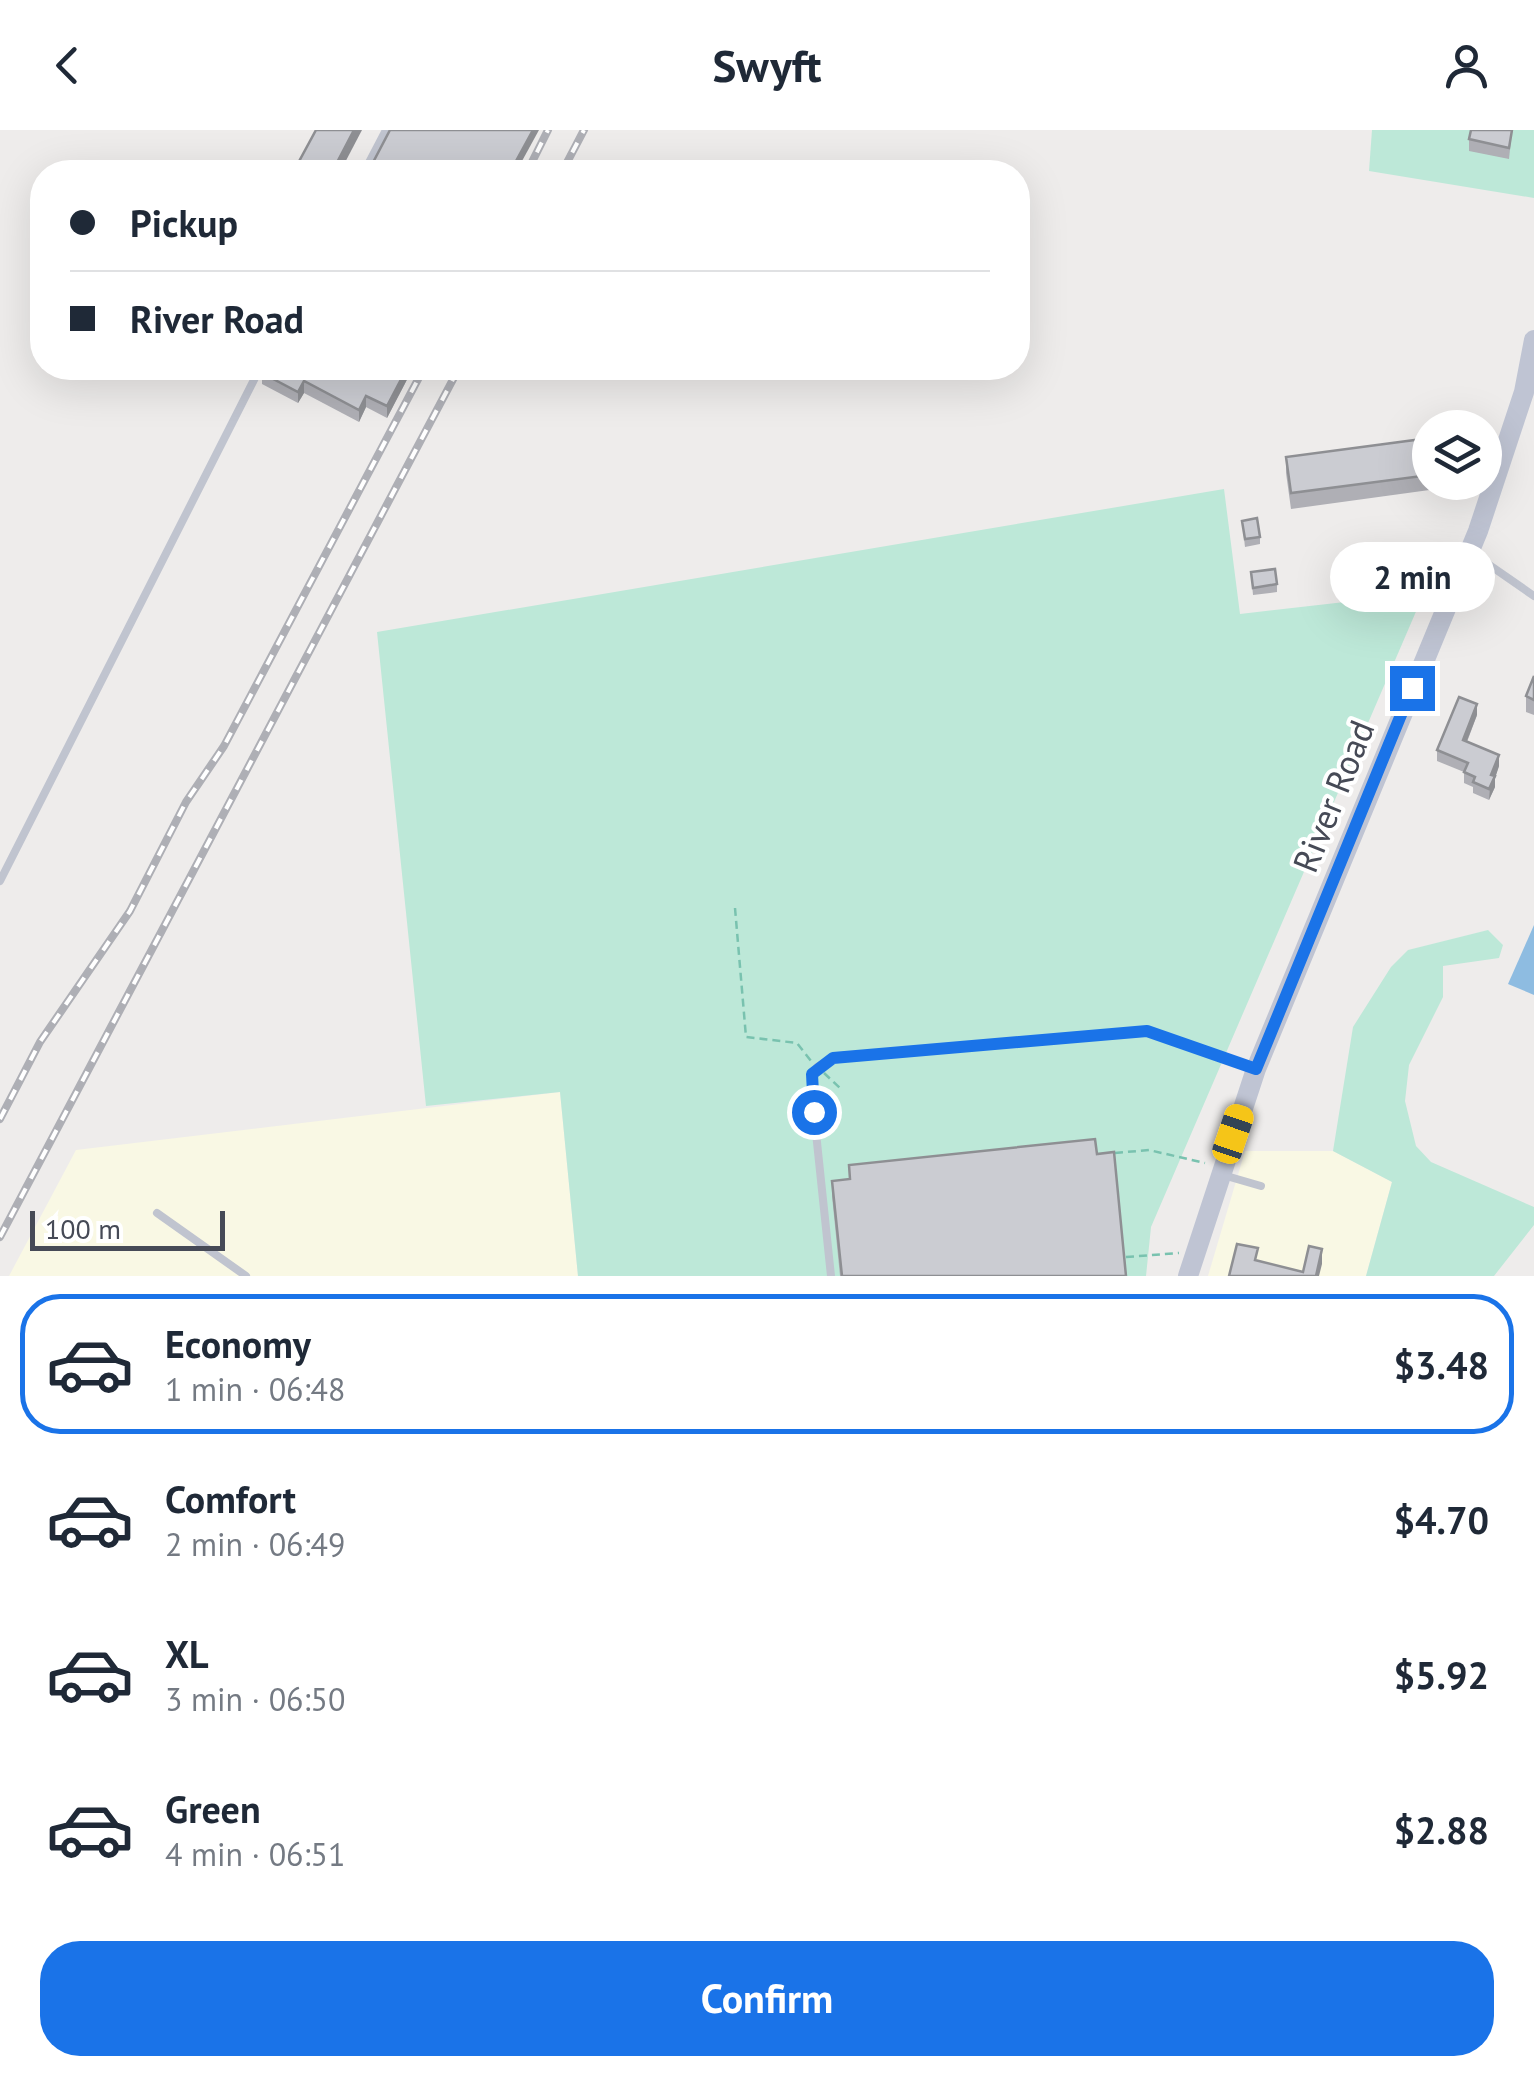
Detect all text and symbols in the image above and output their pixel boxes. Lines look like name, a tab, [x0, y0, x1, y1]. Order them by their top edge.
text: Swyft	[712, 36, 822, 94]
icon: back	[40, 38, 95, 93]
icon: person	[1439, 38, 1494, 93]
text: Pickup	[130, 198, 238, 247]
text: River Road	[130, 294, 304, 343]
map controls	[1412, 410, 1502, 500]
button: layers	[1412, 410, 1502, 500]
callout: 2 min	[1330, 543, 1494, 613]
text: 2 min	[1373, 556, 1452, 598]
route end	[1390, 666, 1435, 711]
street label: River Road	[1282, 713, 1384, 879]
route start	[792, 1090, 837, 1135]
car	[1209, 1101, 1257, 1167]
scale bar	[30, 1206, 225, 1250]
text: 100 m	[45, 1210, 121, 1247]
icon: car	[45, 1319, 135, 1409]
text: Economy	[165, 1319, 311, 1368]
text: $3.48	[1393, 1340, 1489, 1389]
text: 1 min · 06:48	[165, 1368, 345, 1410]
icon: car	[45, 1474, 135, 1564]
text: Comfort	[165, 1474, 296, 1523]
text: $4.70	[1393, 1495, 1489, 1544]
text: 2 min · 06:49	[165, 1523, 345, 1565]
icon: car	[45, 1629, 135, 1719]
text: XL	[165, 1629, 209, 1678]
text: $5.92	[1393, 1650, 1489, 1699]
text: 3 min · 06:50	[165, 1678, 345, 1720]
icon: car	[45, 1784, 135, 1874]
text: Green	[165, 1784, 261, 1833]
text: $2.88	[1393, 1805, 1489, 1854]
text: 4 min · 06:51	[165, 1833, 345, 1875]
button: Confirm	[40, 1941, 1494, 2056]

